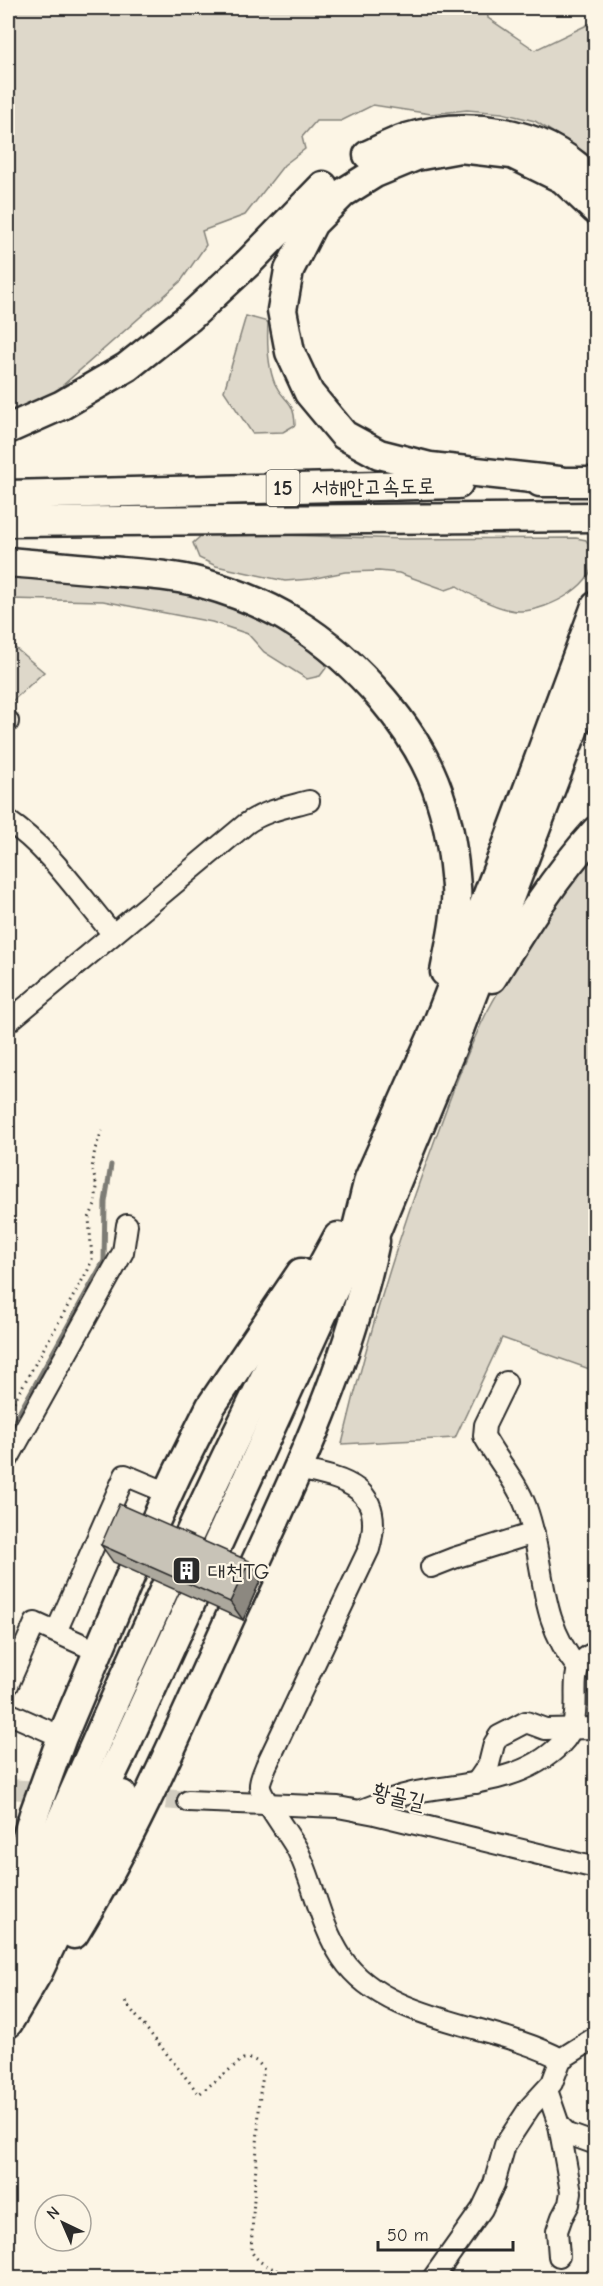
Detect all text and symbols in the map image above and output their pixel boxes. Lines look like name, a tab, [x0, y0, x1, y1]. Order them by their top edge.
road number: 15	[266, 470, 300, 506]
street label: 서해안고속도로	[311, 473, 435, 501]
building icon: 대천TG	[171, 1555, 203, 1587]
place label: 대천TG	[208, 1559, 269, 1585]
street label: 황골길	[370, 1778, 428, 1816]
north arrow	[33, 2193, 93, 2253]
text: N	[43, 2203, 63, 2223]
scale bar	[378, 2214, 513, 2252]
text: 50 m	[387, 2225, 429, 2246]

